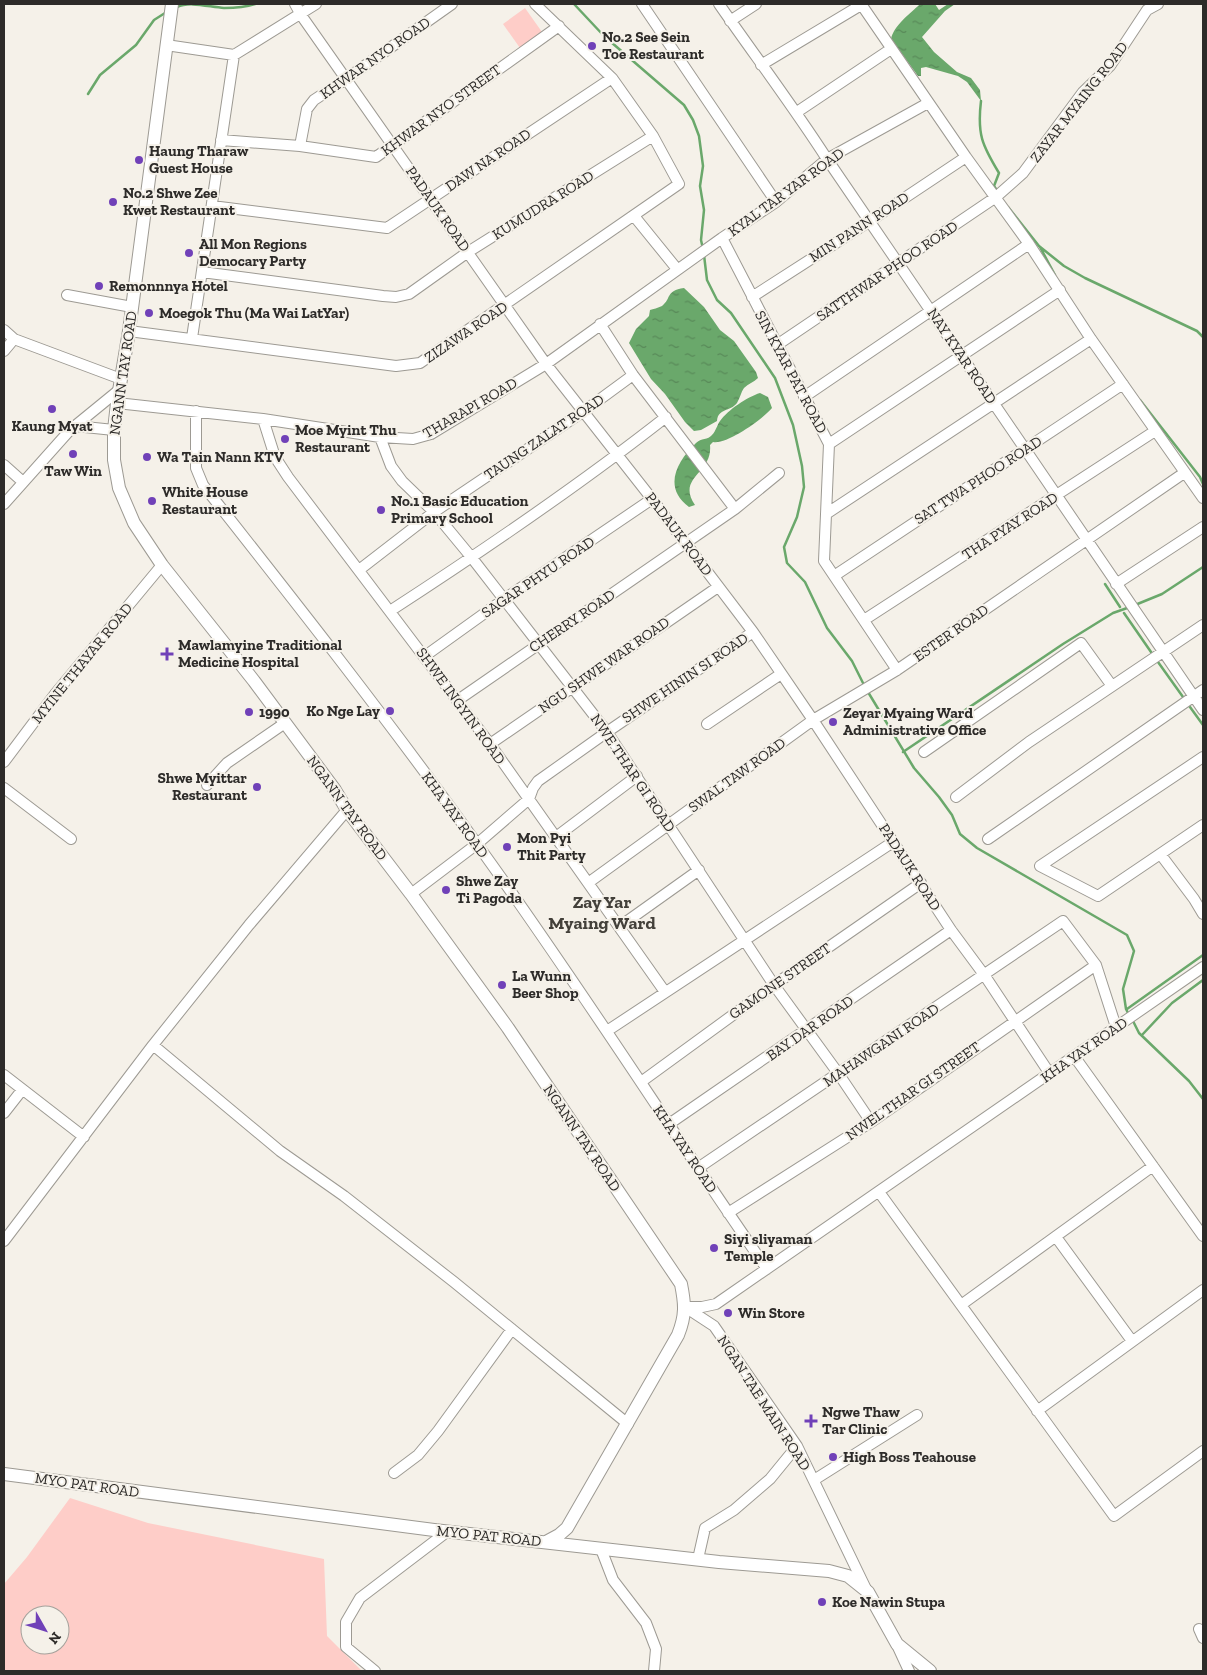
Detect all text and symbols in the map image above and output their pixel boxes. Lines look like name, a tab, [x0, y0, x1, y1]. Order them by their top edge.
street label: KHWAR NYO ROAD	[316, 13, 434, 103]
place label: No.2 See Sein Toe Restaurant	[602, 28, 705, 63]
street label: ZAYAR MYAING ROAD	[1026, 38, 1132, 166]
marker: No.2 See Sein Toe Restaurant	[586, 40, 598, 52]
street label: KHWAR NYO STREET	[377, 60, 505, 160]
street label: DAW NA ROAD	[442, 125, 534, 195]
place label: Haung Tharaw Guest House	[149, 142, 249, 177]
street label: KYAL TAR YAR ROAD	[724, 144, 848, 240]
marker: Haung Tharaw Guest House	[133, 154, 145, 166]
street label: PADAUK ROAD	[402, 163, 474, 255]
street label: KUMUDRA ROAD	[489, 166, 597, 244]
place label: No.2 Shwe Zee Kwet Restaurant	[123, 184, 236, 219]
street label: MIN PANN ROAD	[806, 188, 912, 266]
marker: No.2 Shwe Zee Kwet Restaurant	[107, 196, 119, 208]
street label: SATTHWAR PHOO ROAD	[813, 217, 961, 325]
place label: All Mon Regions Democary Party	[199, 235, 307, 270]
marker: All Mon Regions Democary Party	[183, 247, 195, 259]
place label: Remonnnya Hotel	[109, 277, 228, 295]
marker: Remonnnya Hotel	[93, 280, 105, 292]
street label: ZIZAWA ROAD	[421, 298, 511, 366]
place label: Moegok Thu (Ma Wai LatYar)	[159, 304, 349, 322]
street label: NAY KYAR ROAD	[923, 305, 1001, 407]
marker: Moegok Thu (Ma Wai LatYar)	[143, 307, 155, 319]
street label: SIN KYAR PAT ROAD	[751, 308, 831, 436]
street label: NGANN TAY ROAD	[105, 310, 141, 436]
street label: THARAPI ROAD	[420, 374, 520, 442]
street label: TAUNG ZALAT ROAD	[481, 390, 607, 484]
marker: Kaung Myat	[46, 403, 58, 415]
place label: Kaung Myat	[11, 417, 94, 435]
place label: Moe Myint Thu Restaurant	[295, 421, 397, 456]
street label: SAT TWA PHOO ROAD	[911, 432, 1045, 528]
marker: Moe Myint Thu Restaurant	[279, 433, 291, 445]
marker: Taw Win	[67, 448, 79, 460]
place label: Wa Tain Nann KTV	[157, 448, 285, 466]
marker: Wa Tain Nann KTV	[141, 451, 153, 463]
place label: Taw Win	[44, 462, 102, 480]
place label: White House Restaurant	[162, 483, 248, 518]
street label: THA PYAY ROAD	[959, 488, 1061, 564]
street label: PADAUK ROAD	[642, 489, 716, 579]
place label: No.1 Basic Education Primary School	[391, 492, 528, 527]
marker: White House Restaurant	[146, 495, 158, 507]
marker: No.1 Basic Education Primary School	[375, 504, 387, 516]
street label: SAGAR PHYU ROAD	[478, 532, 598, 622]
street label: CHERRY ROAD	[525, 586, 619, 656]
street label: MYINE THAYAR ROAD	[28, 599, 136, 727]
street label: ESTER ROAD	[910, 601, 992, 665]
street label: NGU SHWE WAR ROAD	[535, 613, 673, 717]
street label: SHWE HININ SI ROAD	[619, 629, 751, 727]
place label: Mawlamyine Traditional Medicine Hospital	[178, 636, 342, 671]
street label: SHWE INGYIN ROAD	[413, 644, 509, 768]
marker: Mawlamyine Traditional Medicine Hospital	[160, 647, 174, 661]
place label: Ko Nge Lay	[306, 702, 380, 720]
place label: 1990	[259, 703, 290, 721]
place label: Zeyar Myaing Ward Administrative Office	[843, 704, 986, 739]
marker: Ko Nge Lay	[384, 705, 396, 717]
marker: 1990	[243, 706, 255, 718]
street label: NWE THAR GI ROAD	[587, 711, 679, 835]
marker: Zeyar Myaing Ward Administrative Office	[827, 716, 839, 728]
street label: SWAL TAW ROAD	[685, 734, 789, 816]
street label: NGANN TAY ROAD	[303, 752, 391, 864]
place label: Shwe Myittar Restaurant	[157, 769, 248, 804]
street label: KHA YAY ROAD	[418, 769, 492, 861]
marker: Shwe Myittar Restaurant	[251, 781, 263, 793]
street label: PADAUK ROAD	[875, 820, 945, 914]
place label: Mon Pyi Thit Party	[517, 829, 586, 864]
marker: Mon Pyi Thit Party	[501, 841, 513, 853]
place label: Shwe Zay Ti Pagoda	[456, 872, 522, 907]
marker: Shwe Zay Ti Pagoda	[440, 884, 452, 896]
district label: Zay Yar Myaing Ward	[548, 891, 656, 934]
street label: GAMONE STREET	[725, 939, 835, 1023]
place label: La Wunn Beer Shop	[512, 967, 579, 1002]
marker: La Wunn Beer Shop	[496, 979, 508, 991]
street label: BAY DAR ROAD	[763, 991, 857, 1065]
street label: MAHAWGANI ROAD	[820, 1000, 942, 1090]
street label: KHA YAY ROAD	[1037, 1013, 1131, 1087]
street label: NWEL THAR GI STREET	[842, 1038, 984, 1144]
street label: NGANN TAY ROAD	[540, 1081, 624, 1195]
street label: KHA YAY ROAD	[649, 1102, 721, 1196]
place label: Siyi sliyaman Temple	[724, 1230, 813, 1265]
marker: Siyi sliyaman Temple	[708, 1242, 720, 1254]
place label: Win Store	[738, 1304, 805, 1322]
marker: Win Store	[722, 1307, 734, 1319]
street label: NGAN TAE MAIN ROAD	[714, 1332, 814, 1474]
place label: Ngwe Thaw Tar Clinic	[822, 1403, 901, 1438]
marker: Ngwe Thaw Tar Clinic	[804, 1414, 818, 1428]
place label: High Boss Teahouse	[843, 1448, 976, 1466]
marker: High Boss Teahouse	[827, 1451, 839, 1463]
street label: MYO PAT ROAD	[34, 1469, 140, 1501]
street label: MYO PAT ROAD	[436, 1522, 542, 1550]
place label: Koe Nawin Stupa	[832, 1593, 945, 1611]
marker: Koe Nawin Stupa	[816, 1596, 828, 1608]
north arrow	[20, 1605, 70, 1655]
text: N	[45, 1628, 65, 1648]

